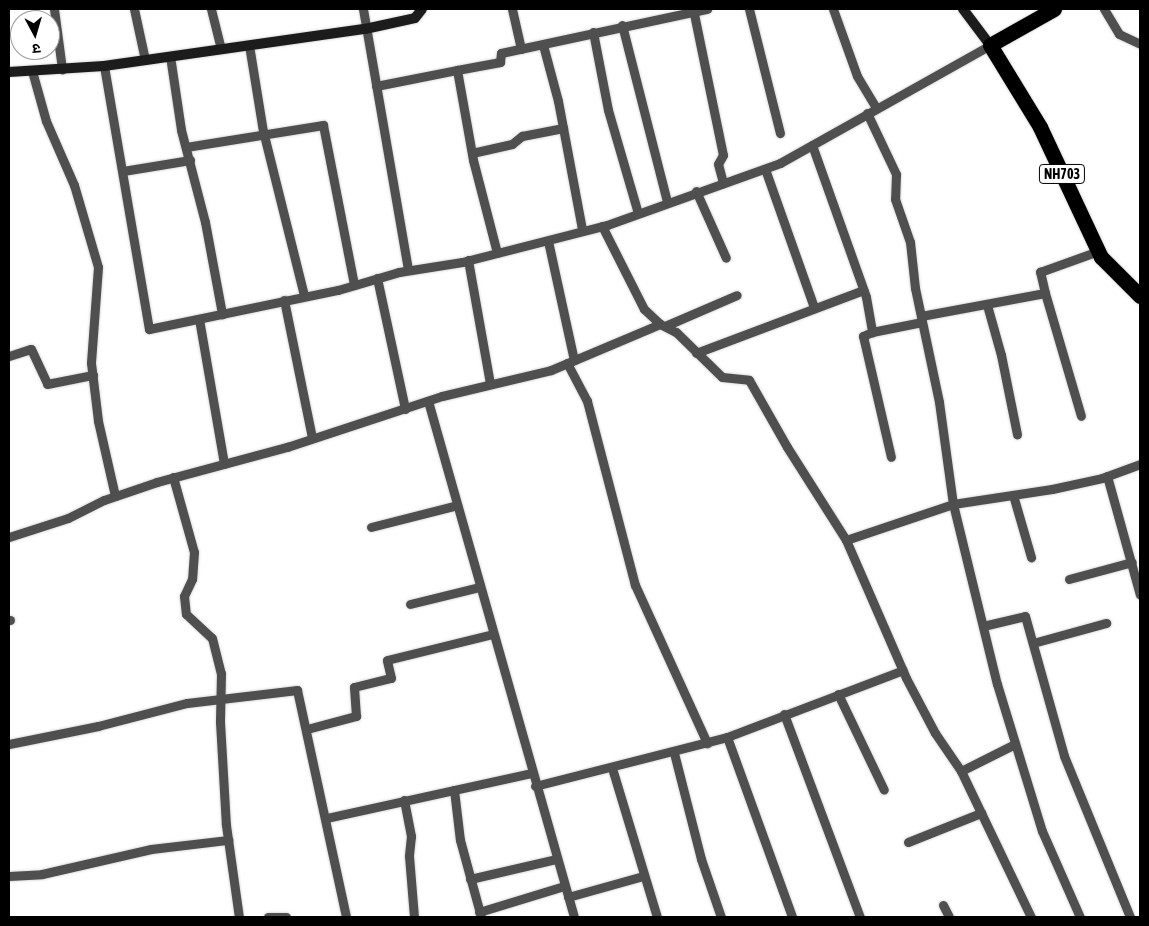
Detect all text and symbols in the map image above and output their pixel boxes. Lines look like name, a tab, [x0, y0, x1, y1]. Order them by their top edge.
north arrow	[10, 10, 60, 60]
text: उ	[32, 41, 41, 57]
road number: NH703	[1038, 162, 1086, 185]

